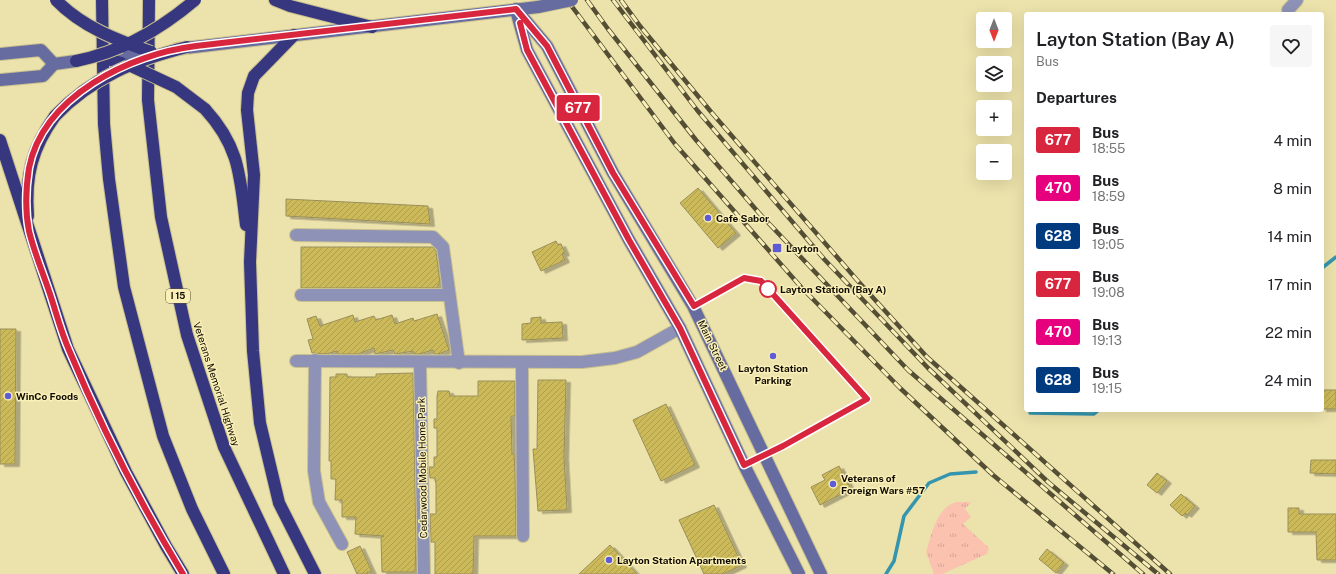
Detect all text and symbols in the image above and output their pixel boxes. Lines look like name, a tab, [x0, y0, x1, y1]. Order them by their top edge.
north arrow	[976, 12, 1012, 48]
map controls	[976, 12, 1012, 180]
button: heart	[1270, 25, 1312, 67]
text: Layton Station (Bay A)	[1036, 28, 1235, 50]
text: Bus	[1036, 54, 1059, 69]
button: layers	[976, 56, 1012, 92]
text: Departures	[1036, 89, 1117, 106]
line badge: 677	[555, 95, 601, 121]
text: 677	[565, 100, 591, 116]
button: +	[976, 100, 1012, 136]
text: Bus	[1092, 124, 1119, 141]
text: 677	[1045, 132, 1071, 148]
text: 4 min	[1273, 132, 1312, 149]
text: 18:55	[1092, 141, 1125, 156]
button: −	[976, 144, 1012, 180]
text: Bus	[1092, 172, 1119, 189]
text: 470	[1045, 180, 1071, 196]
text: 8 min	[1273, 180, 1312, 197]
text: 18:59	[1092, 189, 1125, 204]
place label: Cafe Sabor	[716, 212, 769, 224]
marker: Cafe Sabor	[703, 213, 713, 223]
text: Bus	[1092, 220, 1119, 237]
text: 628	[1044, 228, 1072, 244]
text: 14 min	[1267, 228, 1312, 245]
text: 19:05	[1092, 237, 1125, 252]
marker: Layton	[771, 242, 783, 254]
place label: Layton	[786, 242, 819, 254]
text: Bus	[1092, 268, 1119, 285]
text: 677	[1045, 276, 1071, 292]
text: 17 min	[1268, 276, 1312, 293]
marker: Layton Station (Bay A)	[759, 280, 777, 298]
place label: Layton Station (Bay A)	[780, 283, 886, 295]
text: 19:08	[1092, 285, 1125, 300]
road number: I 15	[166, 289, 190, 303]
text: Bus	[1092, 316, 1119, 333]
street label: Main Street	[696, 318, 730, 372]
street label: Veterans Memorial Highway	[191, 320, 243, 448]
text: 470	[1045, 324, 1071, 340]
text: 22 min	[1265, 324, 1312, 341]
text: 19:13	[1092, 333, 1122, 348]
marker: Layton Station Parking	[768, 351, 778, 361]
place label: Layton Station Parking	[738, 362, 808, 386]
text: Bus	[1092, 364, 1119, 381]
text: 628	[1044, 372, 1072, 388]
text: 24 min	[1265, 372, 1312, 389]
text: 19:15	[1092, 381, 1122, 396]
place label: WinCo Foods	[16, 390, 78, 402]
marker: WinCo Foods	[3, 391, 13, 401]
street label: Cedarwood Mobile Home Park	[415, 397, 429, 538]
place label: Veterans of Foreign Wars #57	[841, 472, 925, 496]
marker: Veterans of Foreign Wars #57	[828, 479, 838, 489]
place label: Layton Station Apartments	[617, 554, 746, 566]
marker: Layton Station Apartments	[604, 555, 614, 565]

